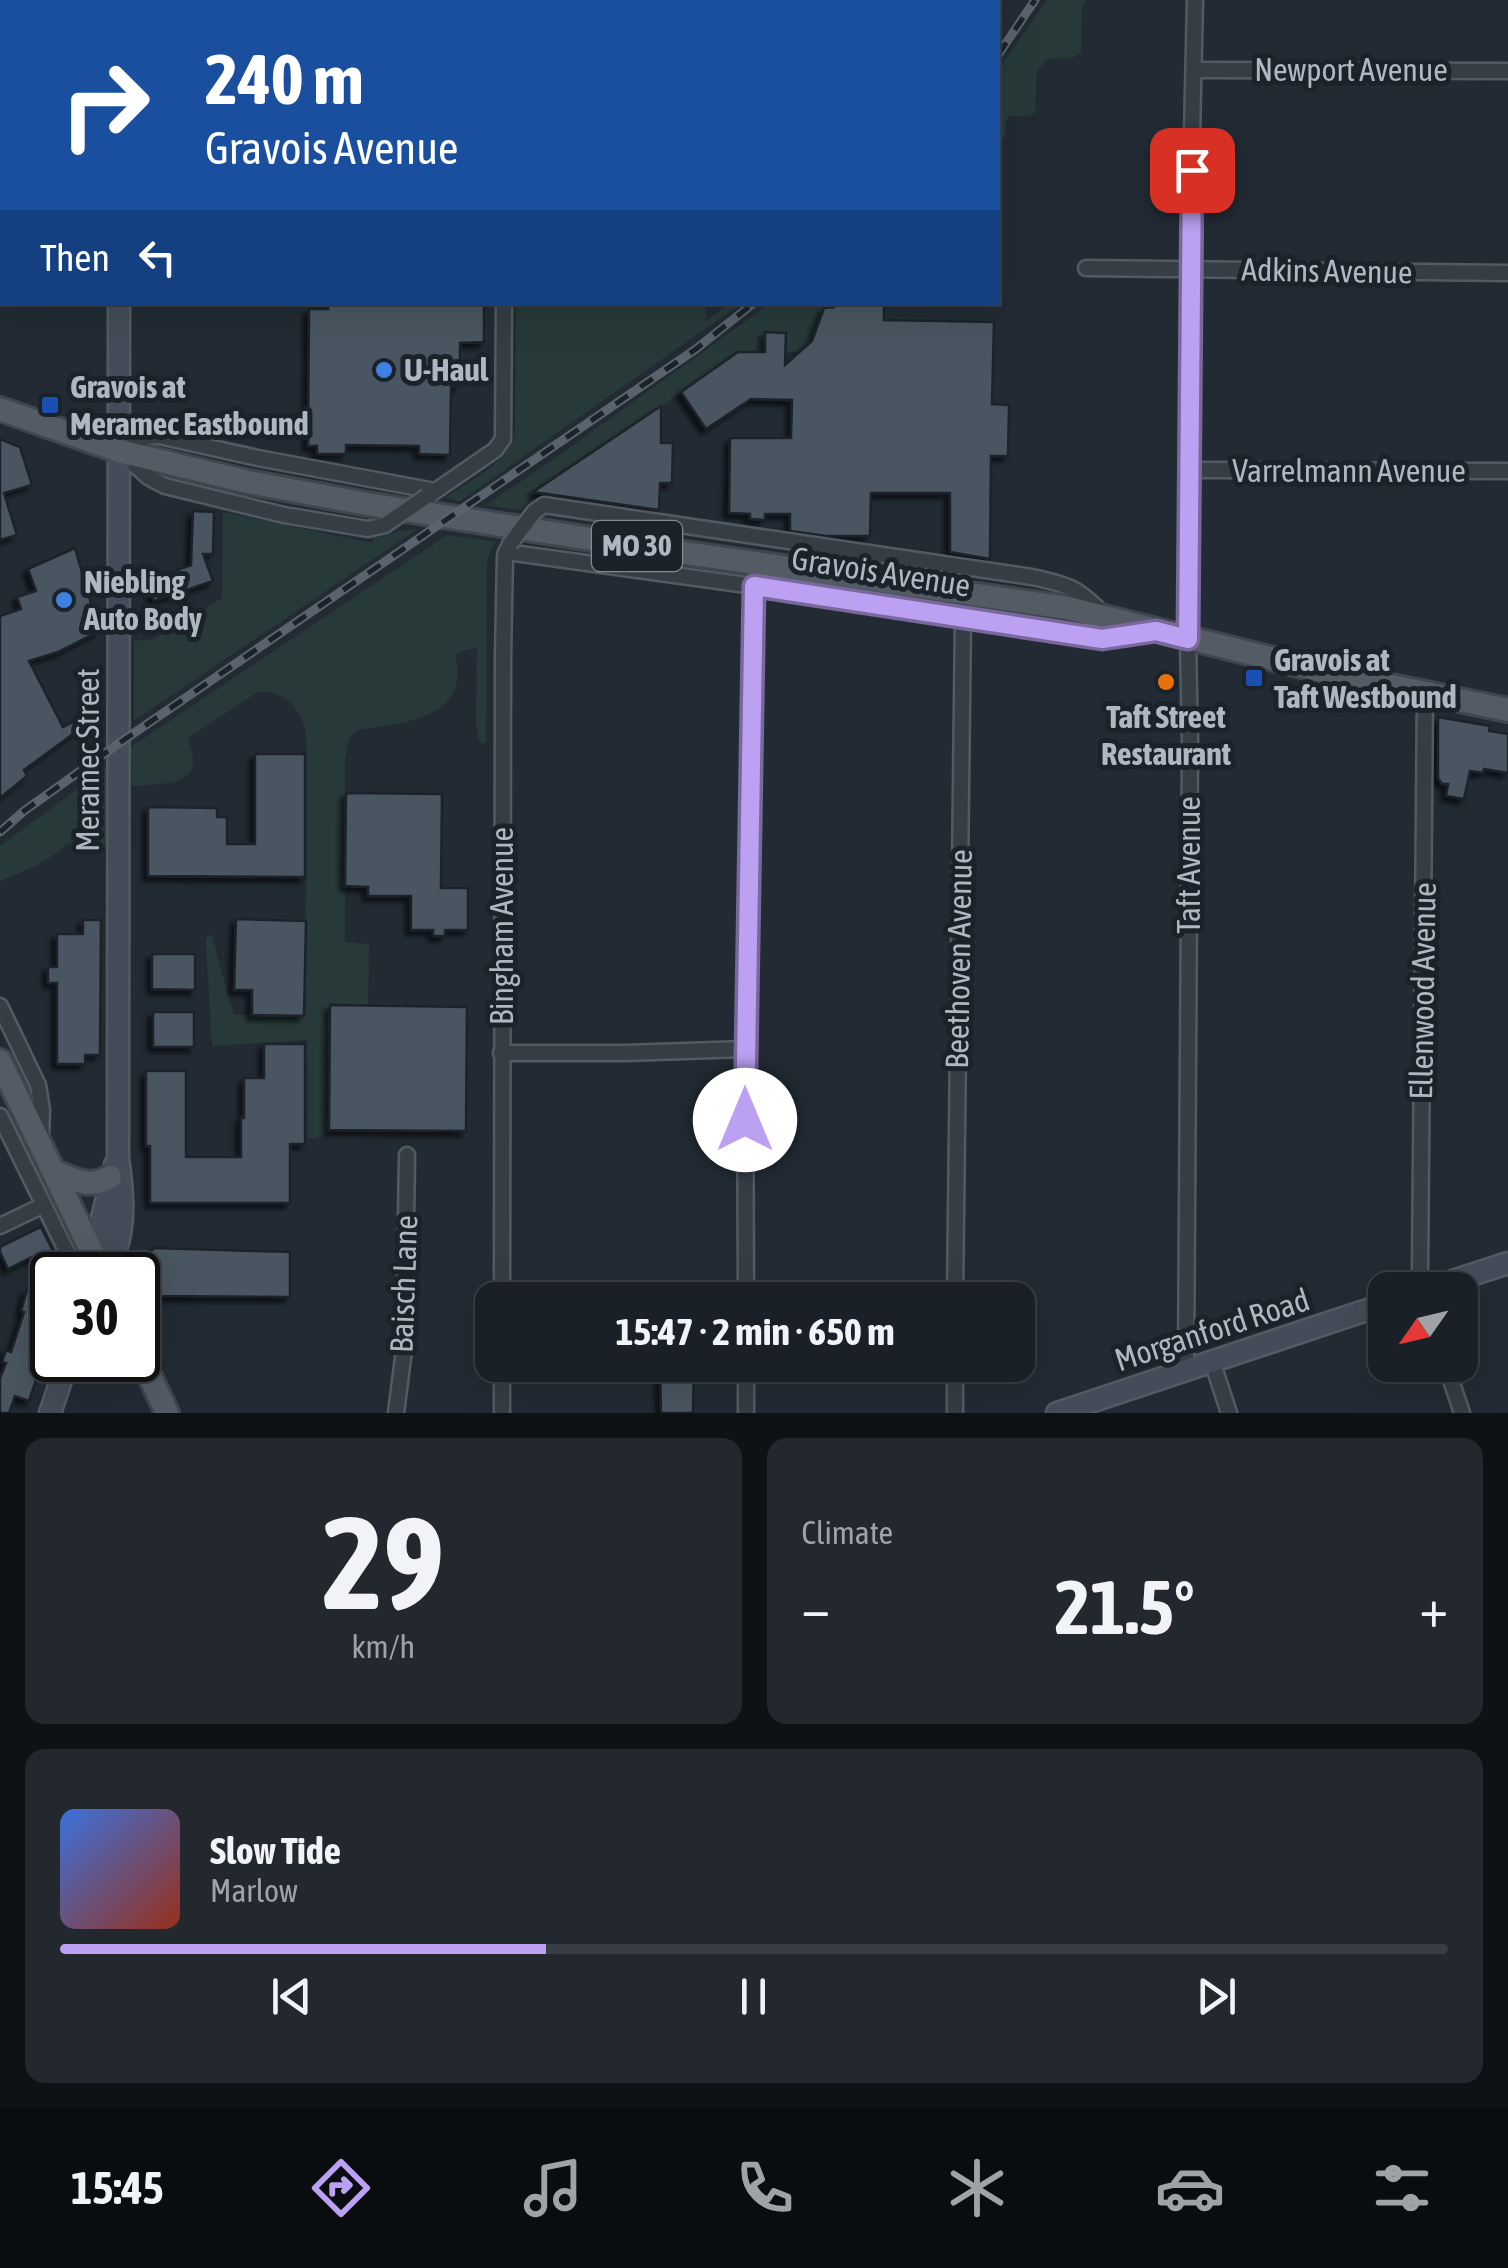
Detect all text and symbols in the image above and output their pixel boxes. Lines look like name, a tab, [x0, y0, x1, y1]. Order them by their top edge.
text: 240 m	[205, 39, 364, 119]
icon: right	[40, 40, 170, 170]
street label: Newport Avenue	[1254, 51, 1448, 88]
text: Gravois Avenue	[205, 122, 458, 174]
pin	[1150, 128, 1235, 213]
icon: arrive	[1165, 143, 1220, 198]
icon: left	[130, 230, 185, 285]
text: Then	[40, 236, 110, 279]
street label: Adkins Avenue	[1241, 251, 1413, 290]
place label: U-Haul	[404, 351, 489, 388]
marker: U-Haul	[373, 359, 395, 381]
place label: Gravois at Meramec Eastbound	[70, 368, 309, 442]
marker: Gravois at Meramec Eastbound	[39, 394, 61, 416]
street label: Varrelmann Avenue	[1232, 452, 1466, 489]
road number: MO 30	[592, 521, 682, 571]
street label: Gravois Avenue	[789, 539, 973, 604]
place label: Niebling Auto Body	[83, 563, 203, 637]
marker: Niebling Auto Body	[53, 589, 75, 611]
place label: Gravois at Taft Westbound	[1274, 641, 1457, 715]
marker: Gravois at Taft Westbound	[1243, 667, 1265, 689]
street label: Meramec Street	[69, 668, 106, 852]
marker: Taft Street Restaurant	[1155, 671, 1177, 693]
place label: Taft Street Restaurant	[1101, 698, 1232, 772]
street label: Taft Avenue	[1170, 796, 1207, 934]
street label: Bingham Avenue	[483, 827, 520, 1025]
street label: Beethoven Avenue	[938, 849, 979, 1069]
street label: Ellenwood Avenue	[1402, 882, 1443, 1100]
position arrow	[693, 1068, 797, 1172]
street label: Baisch Lane	[383, 1214, 424, 1353]
speed limit sign: 30	[30, 1252, 160, 1382]
north arrow	[1368, 1272, 1478, 1382]
map controls	[1368, 1272, 1478, 1382]
street label: Morganford Road	[1110, 1281, 1314, 1378]
text: 15:47 · 2 min · 650 m	[615, 1310, 895, 1353]
text: 29	[322, 1488, 444, 1637]
text: Climate	[802, 1514, 893, 1551]
text: 21.5°	[1055, 1564, 1195, 1650]
text: −	[802, 1576, 830, 1639]
text: +	[1419, 1576, 1448, 1639]
text: km/h	[352, 1628, 415, 1665]
text: Slow Tide	[210, 1829, 341, 1872]
text: Marlow	[210, 1872, 298, 1909]
icon: previous	[264, 1969, 319, 2024]
icon: pause	[726, 1969, 781, 2024]
icon: next	[1189, 1969, 1244, 2024]
icon: directions	[306, 2153, 376, 2223]
icon: music	[518, 2153, 588, 2223]
icon: phone	[730, 2153, 800, 2223]
icon: climate	[942, 2153, 1012, 2223]
icon: car	[1155, 2153, 1225, 2223]
icon: filters	[1367, 2153, 1437, 2223]
text: 15:45	[71, 2162, 164, 2214]

